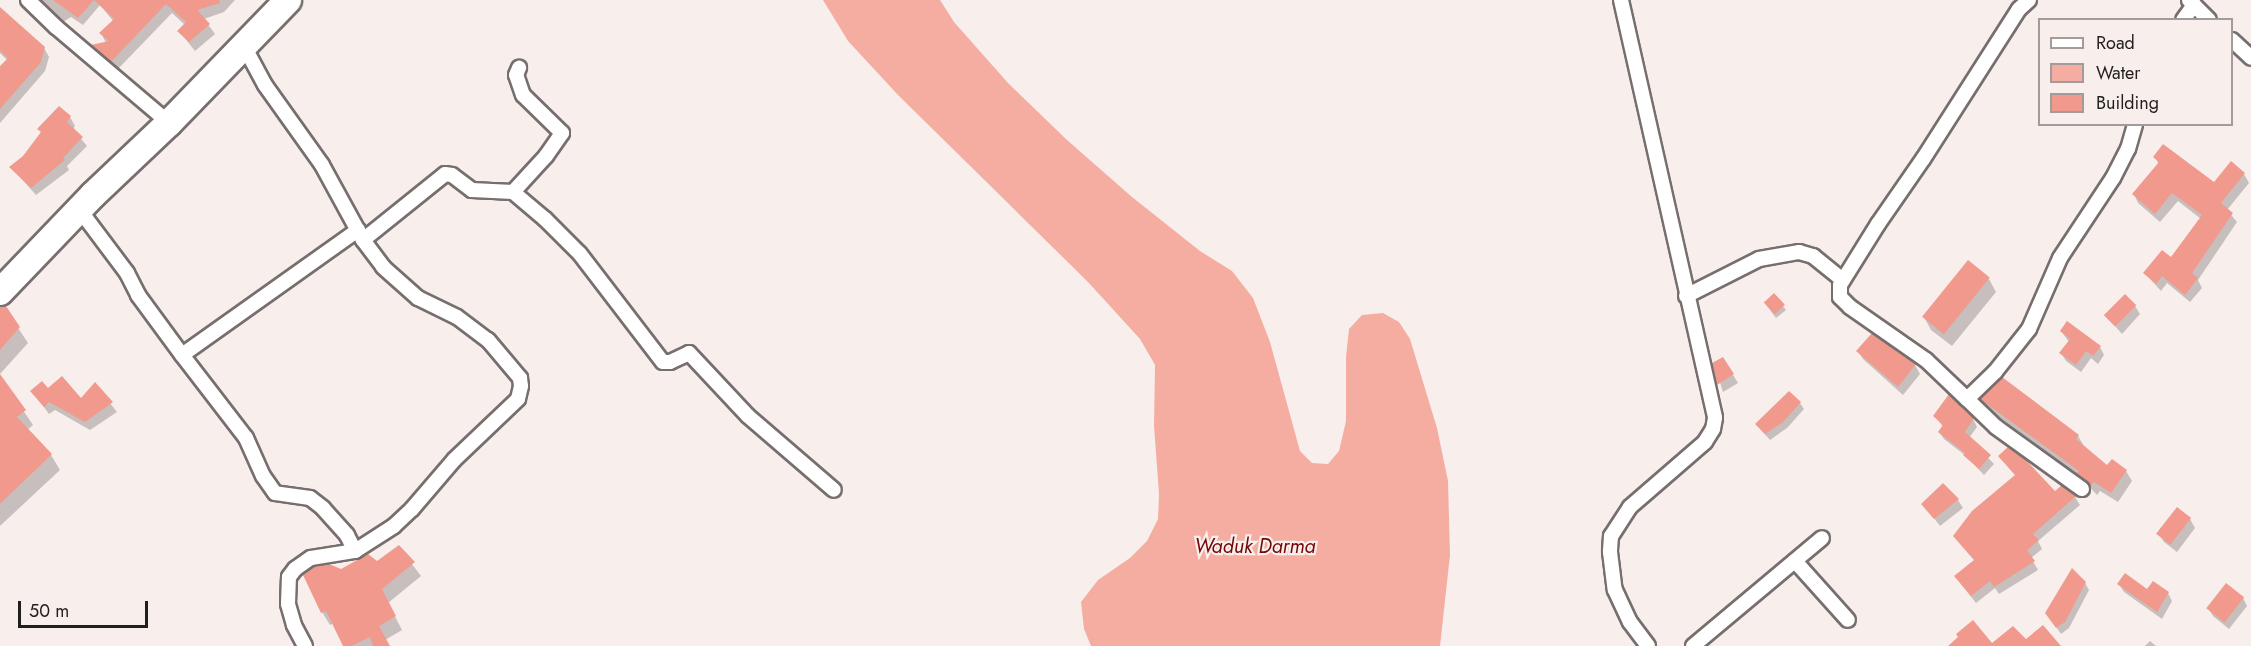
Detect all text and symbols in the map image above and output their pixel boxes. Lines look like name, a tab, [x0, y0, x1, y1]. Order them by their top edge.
legend	[2038, 18, 2233, 126]
text: Road	[2096, 30, 2135, 56]
text: Water	[2096, 60, 2140, 86]
text: Building	[2096, 90, 2159, 116]
water label: Waduk Darma	[1194, 534, 1316, 558]
scale bar	[21, 589, 152, 627]
text: 50 m	[29, 598, 69, 624]

